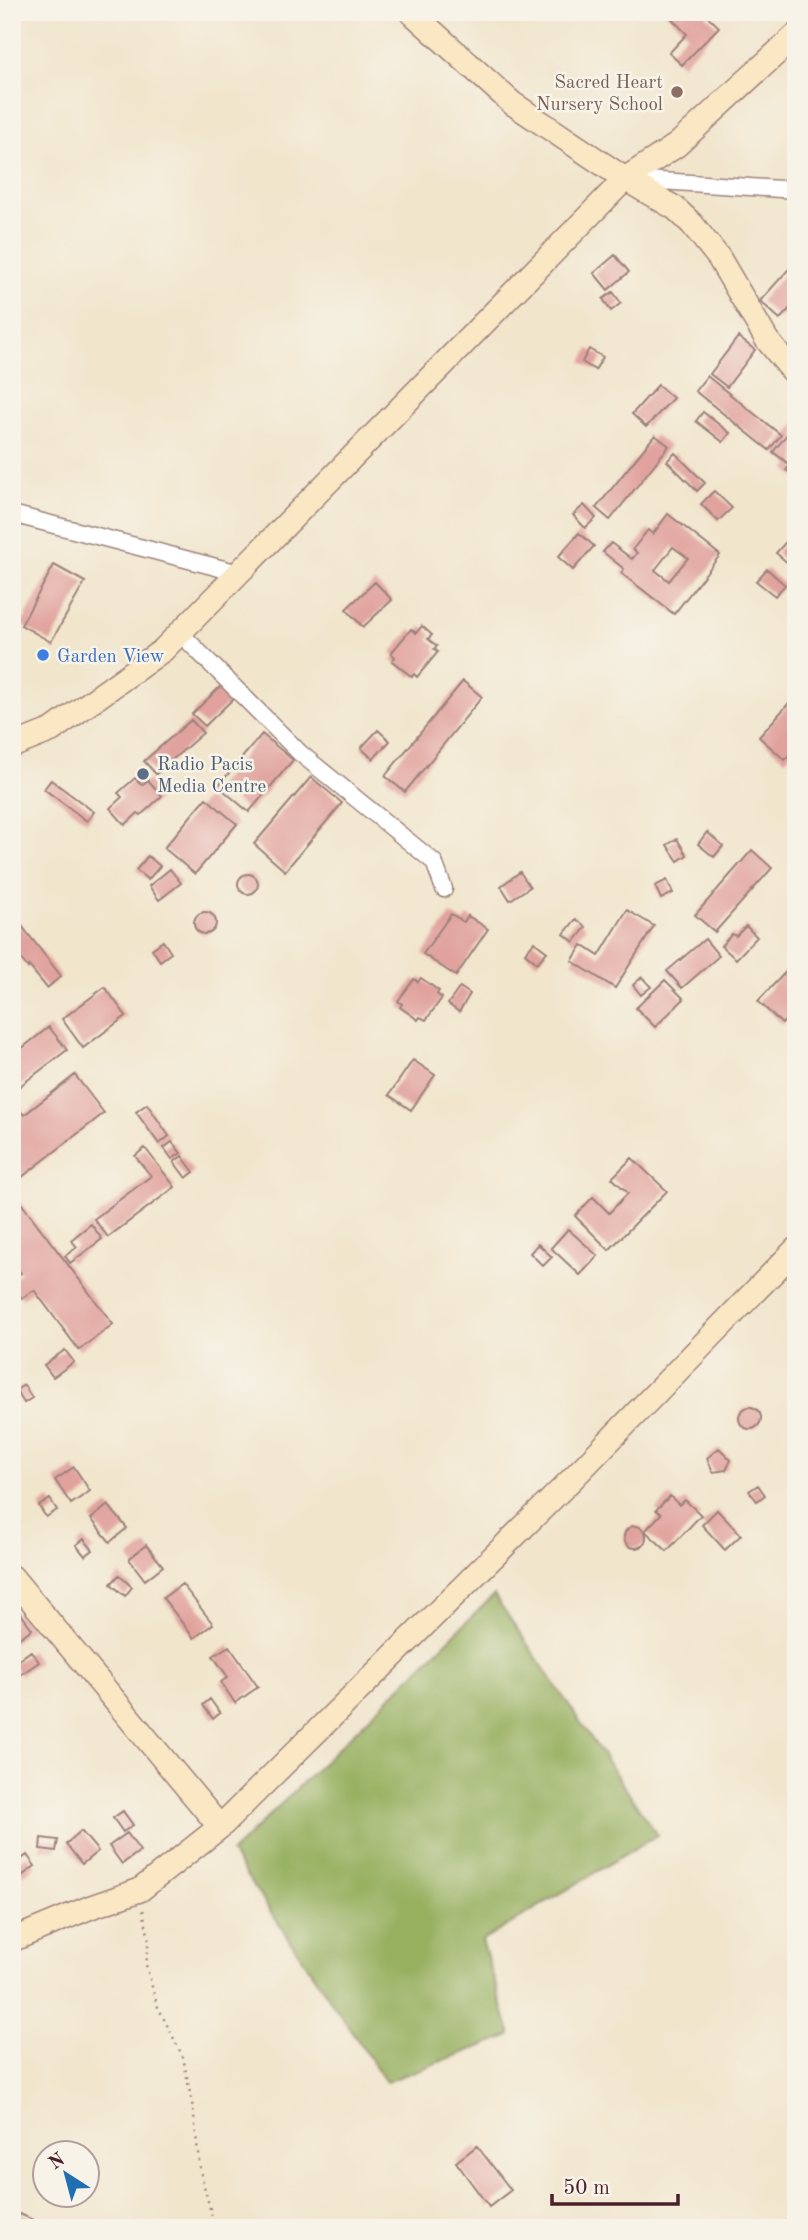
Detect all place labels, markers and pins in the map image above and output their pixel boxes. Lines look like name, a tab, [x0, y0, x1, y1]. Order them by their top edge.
place label: Sacred Heart Nursery School	[536, 74, 663, 115]
marker: Sacred Heart Nursery School	[669, 84, 685, 100]
marker: Garden View	[35, 647, 51, 663]
place label: Garden View	[57, 648, 165, 667]
place label: Radio Pacis Media Centre	[157, 756, 266, 797]
marker: Radio Pacis Media Centre	[135, 766, 151, 782]

